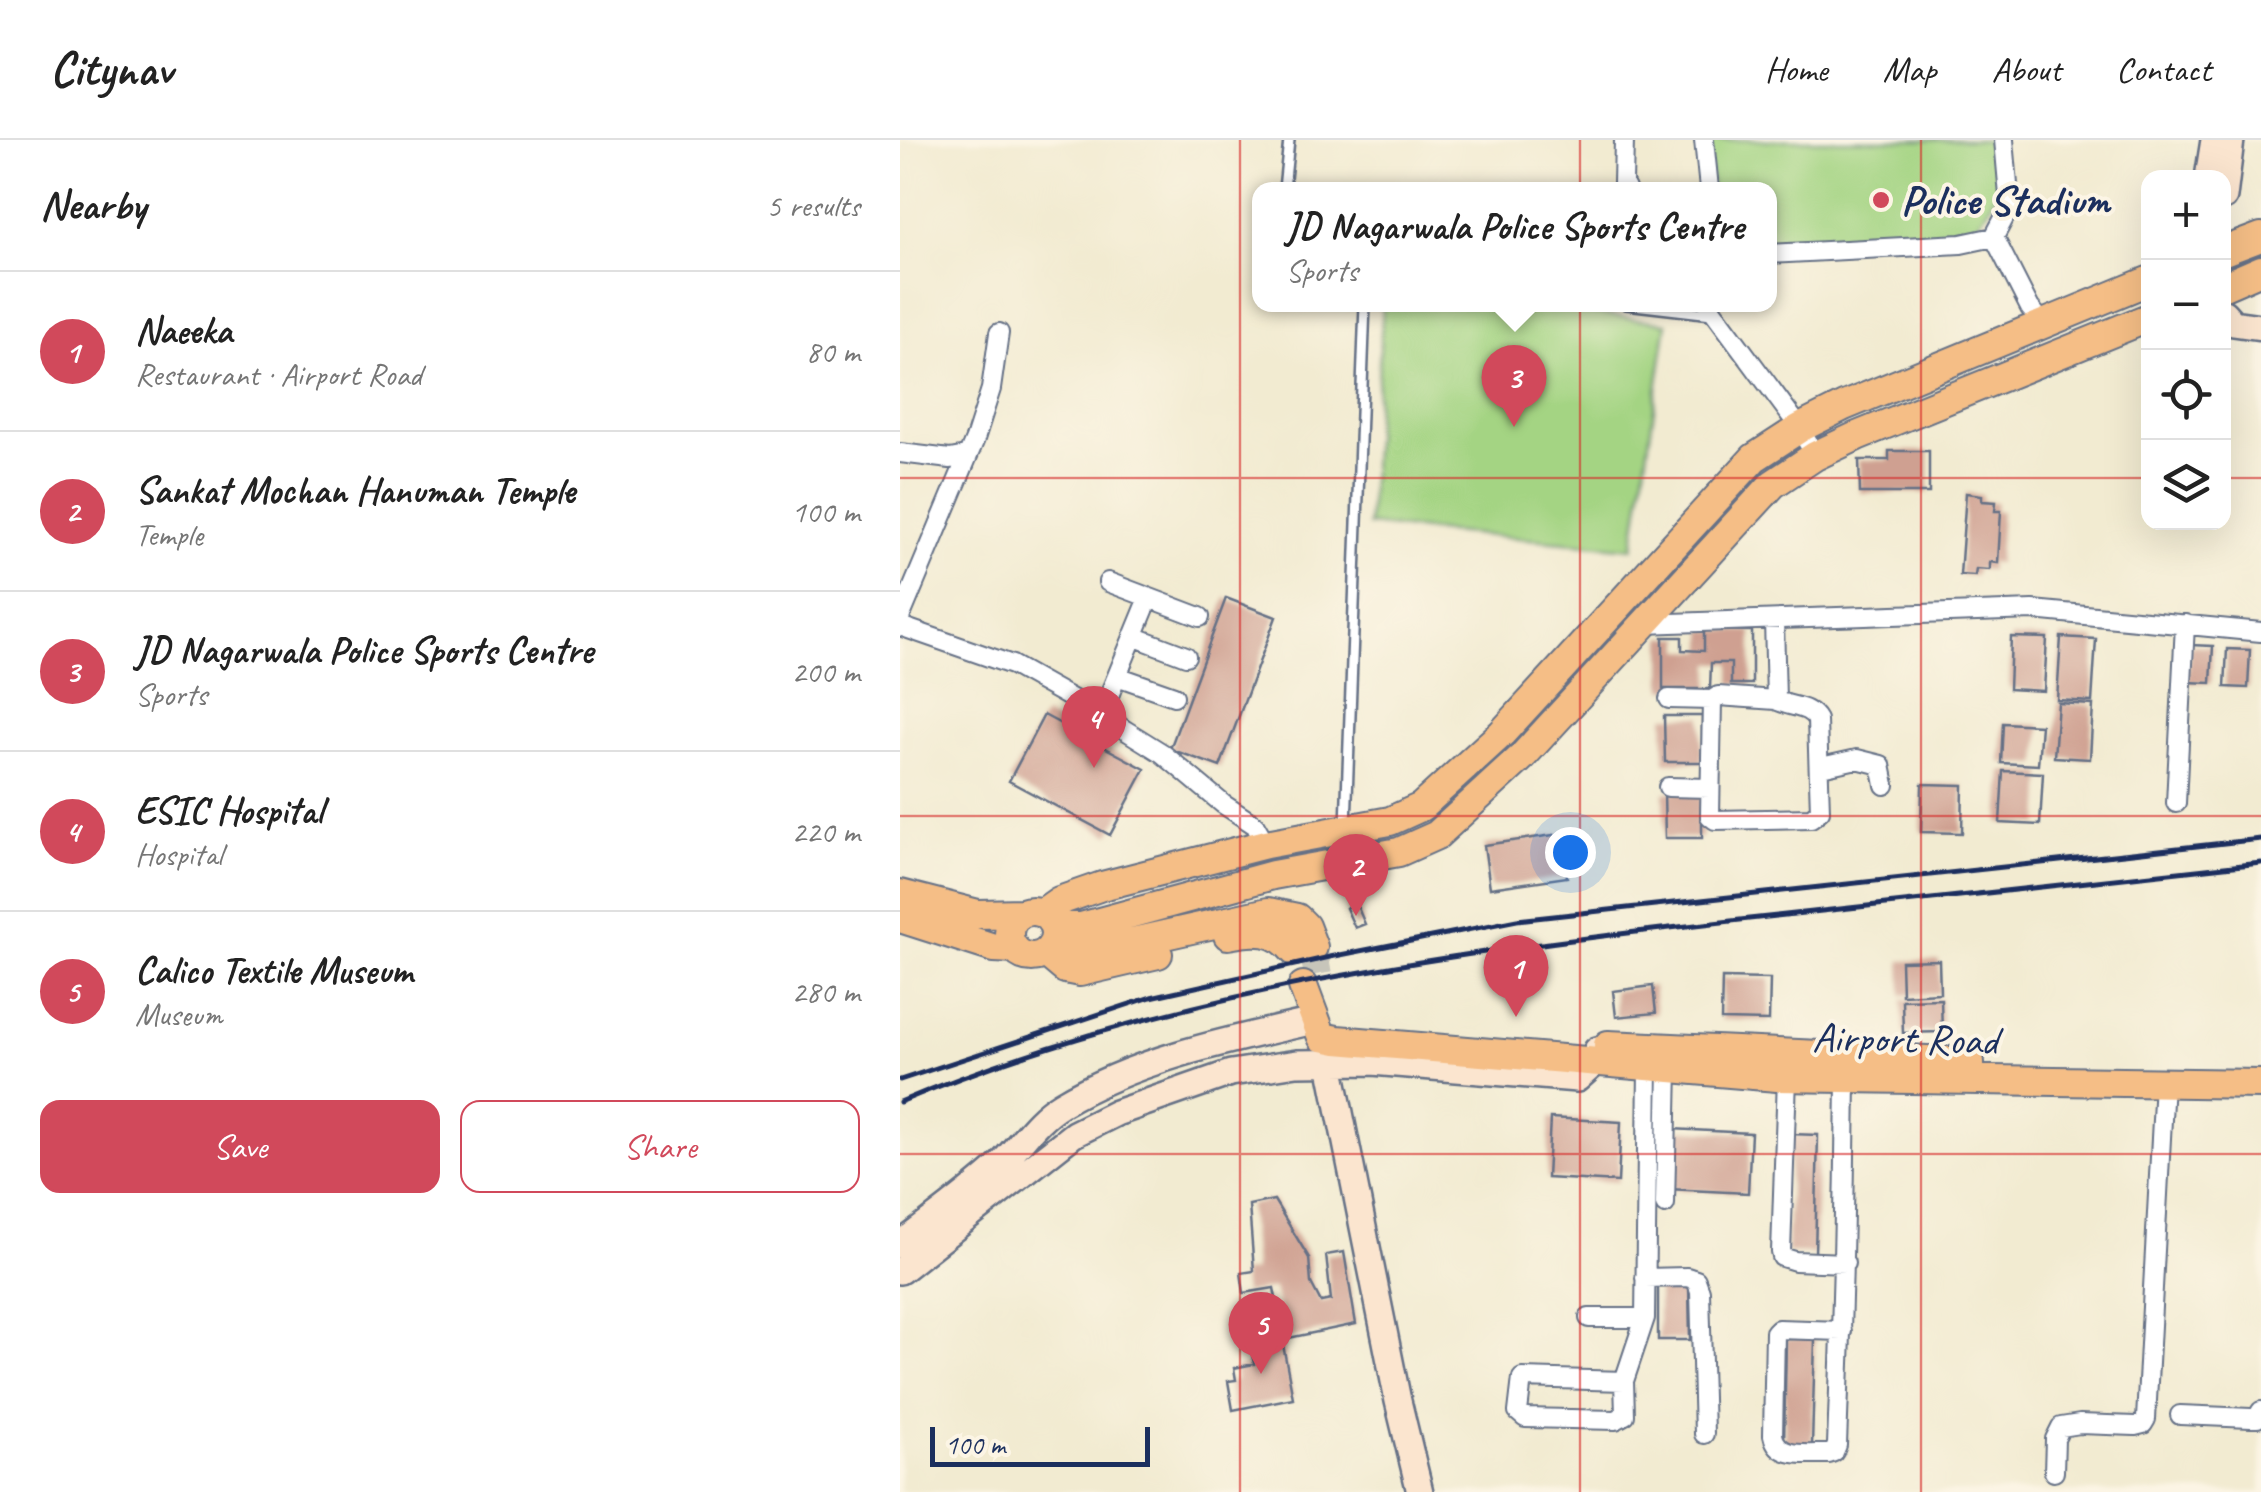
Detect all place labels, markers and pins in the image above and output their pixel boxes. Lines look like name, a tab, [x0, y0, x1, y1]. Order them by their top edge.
place label: Police Stadium	[1901, 174, 2112, 227]
marker: Police Stadium	[1870, 189, 1892, 211]
pin: 3	[1482, 344, 1546, 427]
pin: 4	[1062, 686, 1126, 768]
pin: 2	[1324, 834, 1388, 916]
pin: 1	[1484, 934, 1548, 1017]
pin: 5	[1228, 1292, 1294, 1374]

